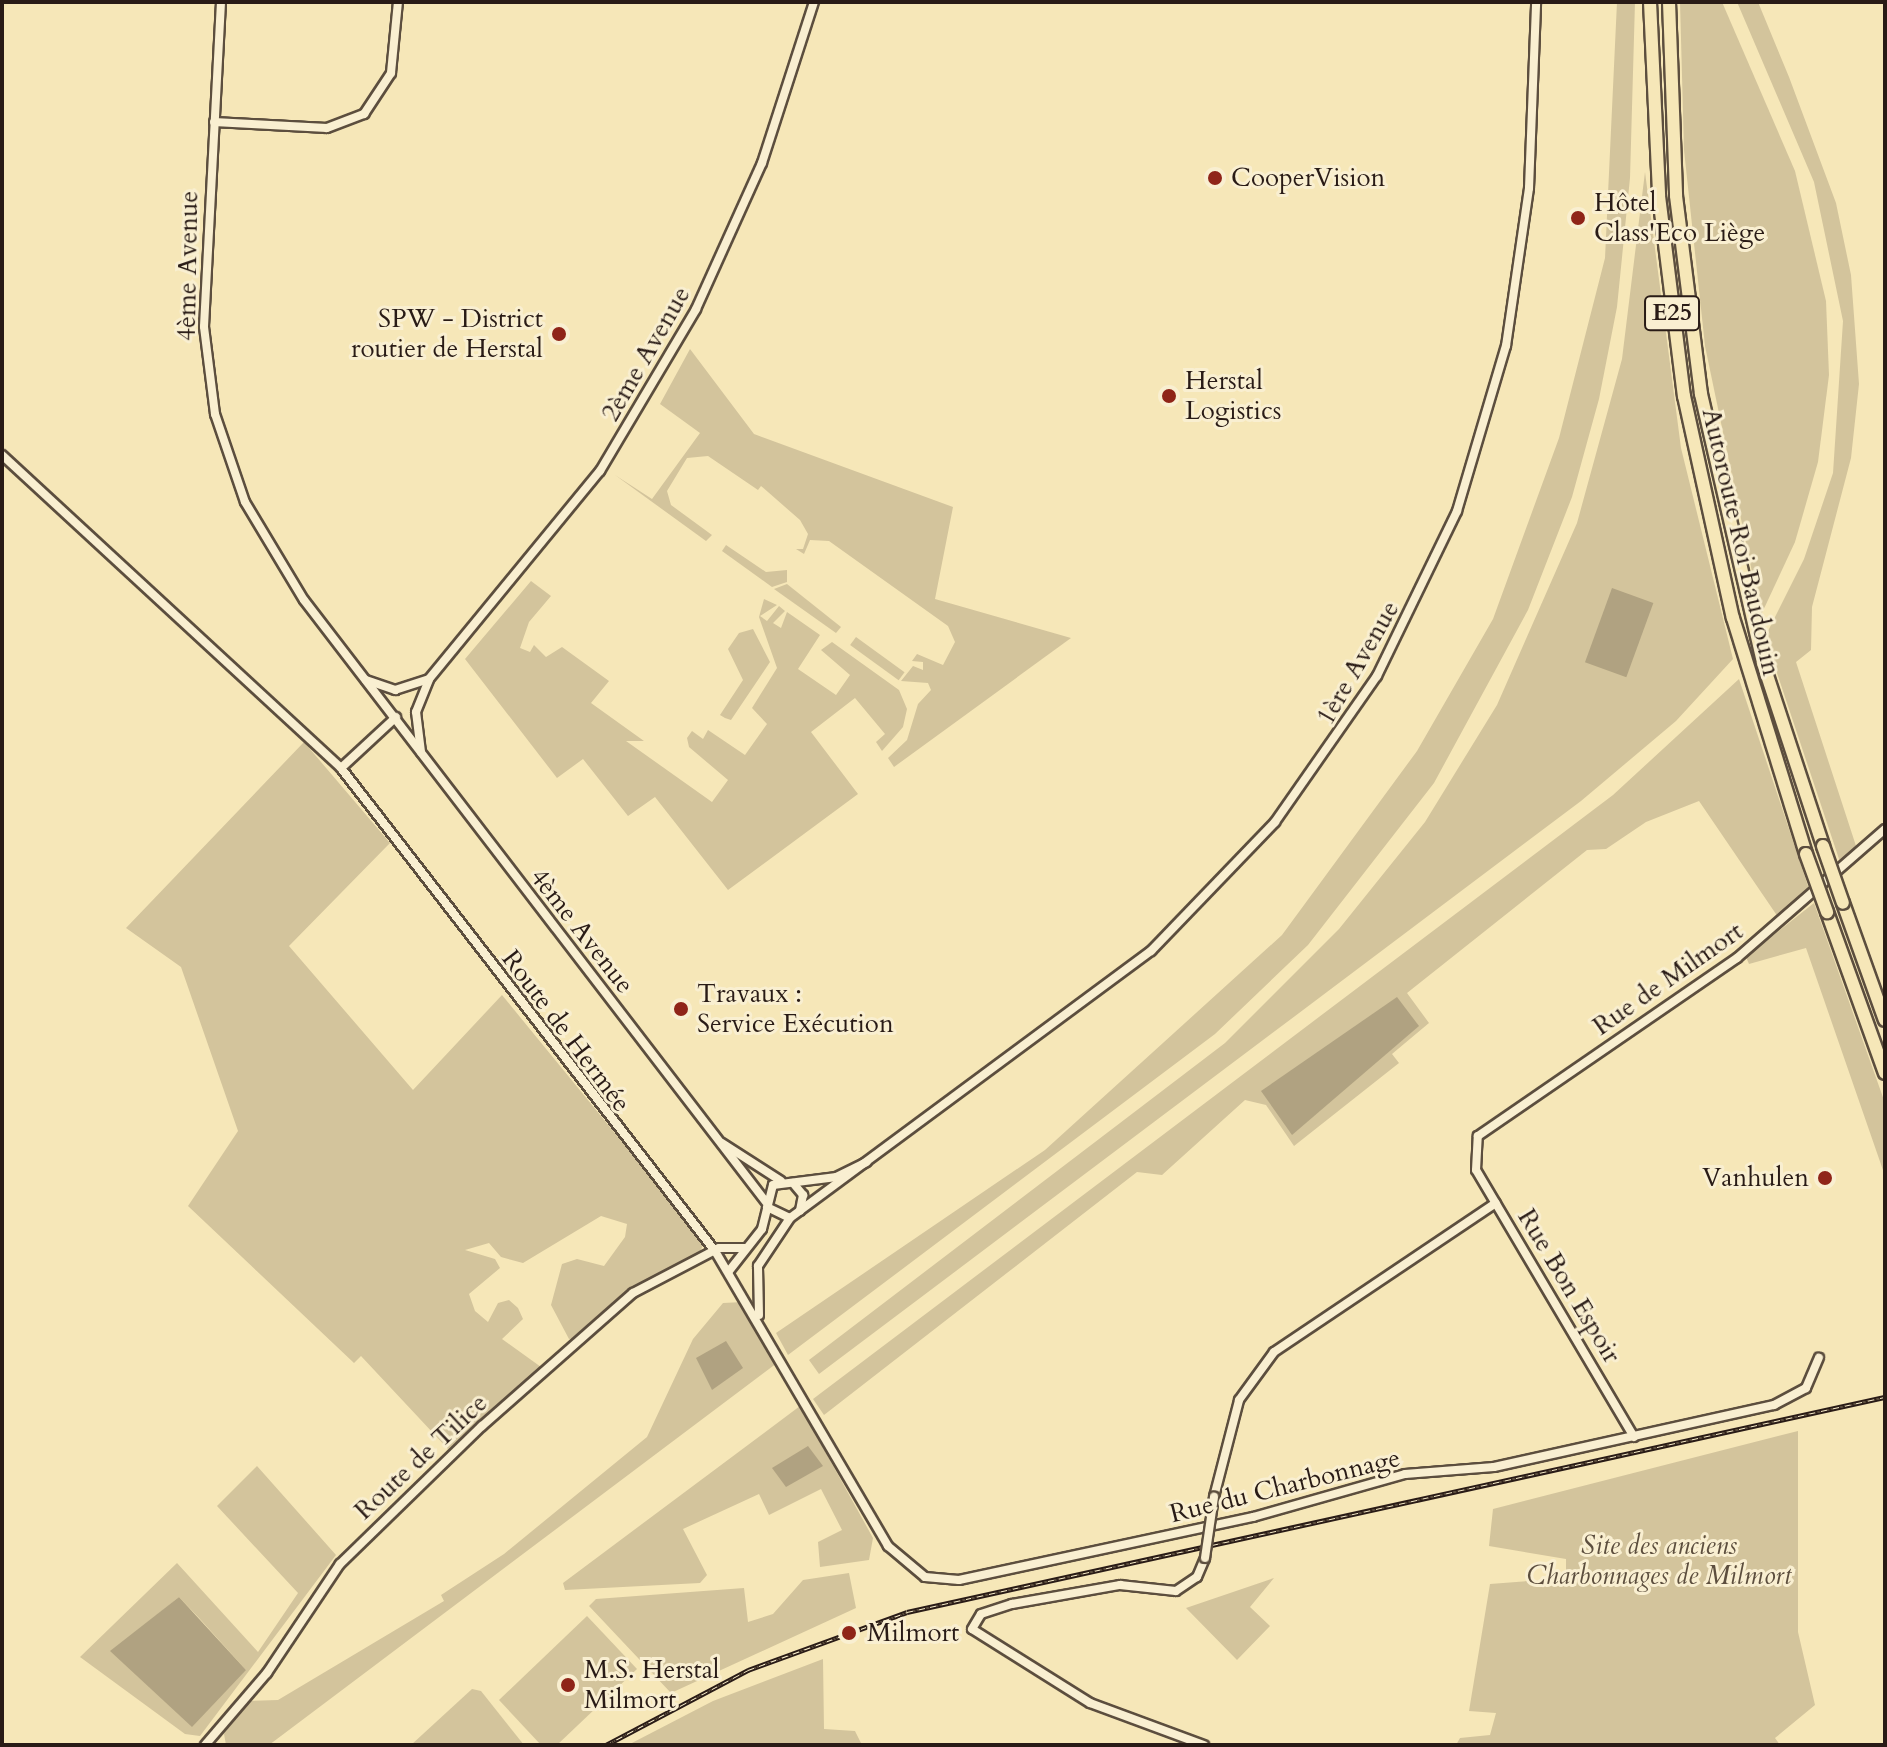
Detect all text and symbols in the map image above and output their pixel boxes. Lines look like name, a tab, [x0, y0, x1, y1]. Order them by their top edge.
place label: CooperVision	[1231, 162, 1385, 194]
marker: CooperVision	[1206, 169, 1224, 187]
place label: Hôtel Class'Eco Liège	[1594, 187, 1765, 248]
street label: 4ème Avenue	[171, 191, 205, 341]
marker: Hôtel Class'Eco Liège	[1569, 209, 1587, 227]
street label: 2ème Avenue	[595, 281, 697, 427]
road number: E25	[1644, 293, 1700, 333]
place label: SPW - District routier de Herstal	[351, 303, 543, 364]
marker: SPW - District routier de Herstal	[550, 325, 568, 343]
place label: Herstal Logistics	[1185, 365, 1281, 426]
marker: Herstal Logistics	[1160, 387, 1178, 405]
street label: Autoroute Roi Baudouin	[1695, 405, 1787, 679]
street label: 1ère Avenue	[1310, 596, 1406, 730]
street label: 4ème Avenue	[523, 862, 641, 1000]
street label: Rue de Milmort	[1587, 916, 1749, 1042]
street label: Route de Hermée	[495, 944, 637, 1118]
place label: Travaux : Service Exécution	[697, 978, 894, 1040]
marker: Travaux : Service Exécution	[672, 1000, 690, 1018]
place label: Vanhulen	[1702, 1162, 1809, 1194]
marker: Vanhulen	[1816, 1169, 1834, 1187]
street label: Rue Bon Espoir	[1511, 1203, 1627, 1369]
street label: Route de Tilice	[348, 1388, 494, 1526]
street label: Rue du Charbonnage	[1167, 1442, 1403, 1530]
park label: Site des anciens Charbonnages de Milmort	[1527, 1530, 1791, 1592]
place label: Milmort	[867, 1617, 959, 1649]
marker: Milmort	[838, 1622, 860, 1644]
place label: M.S. Herstal Milmort	[584, 1654, 719, 1716]
marker: M.S. Herstal Milmort	[559, 1676, 577, 1694]

